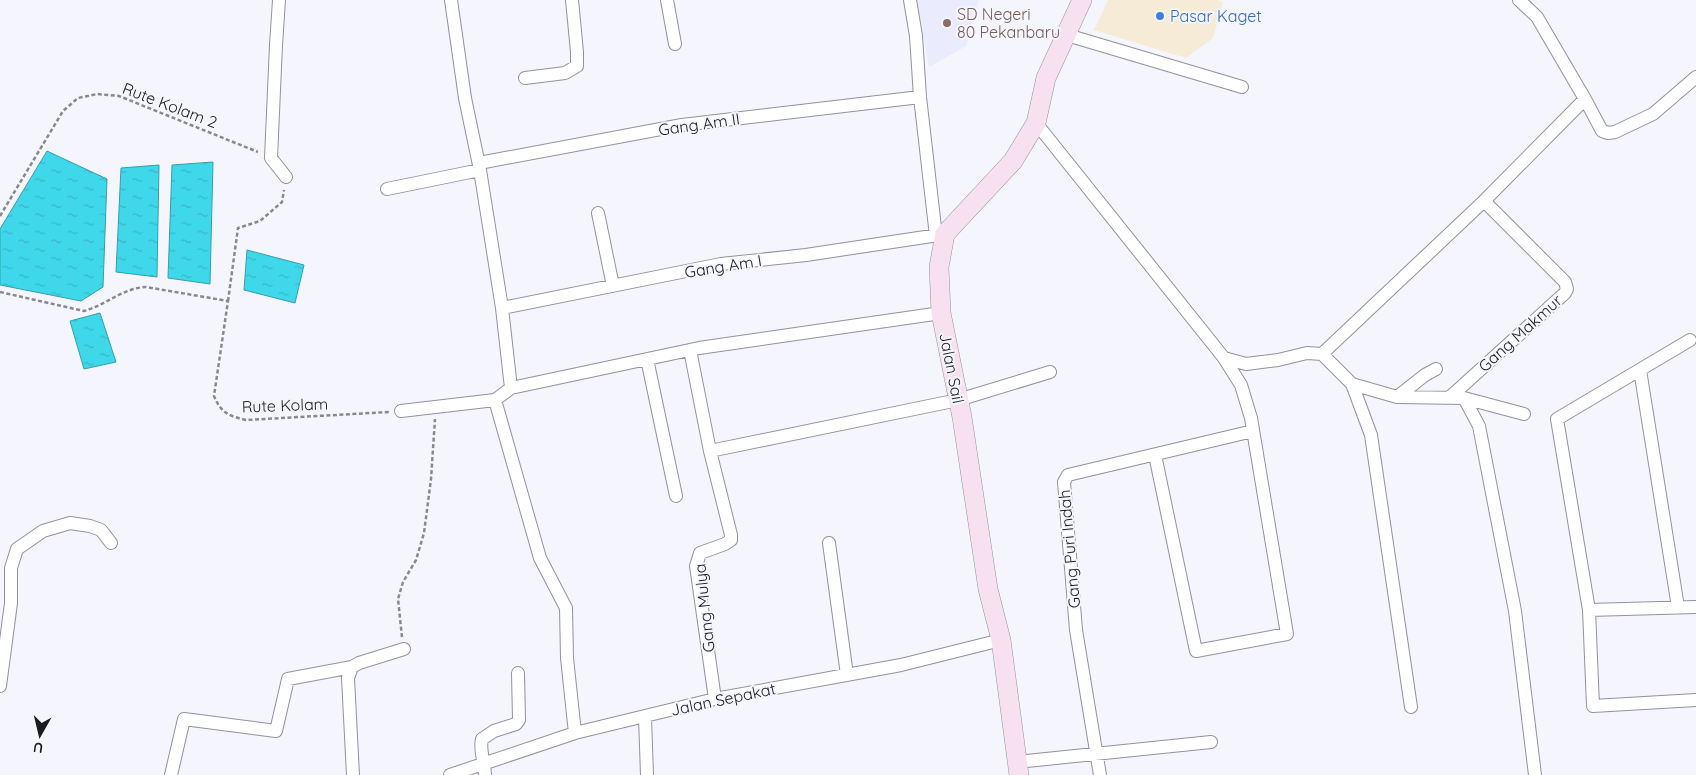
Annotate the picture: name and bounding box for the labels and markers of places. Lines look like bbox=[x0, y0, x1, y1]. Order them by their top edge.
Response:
place label: SD Negeri 80 Pekanbaru bbox=[957, 4, 1060, 42]
place label: Pasar Kaget bbox=[1170, 6, 1262, 26]
marker: Pasar Kaget bbox=[1154, 10, 1166, 22]
marker: SD Negeri 80 Pekanbaru bbox=[941, 17, 953, 29]

